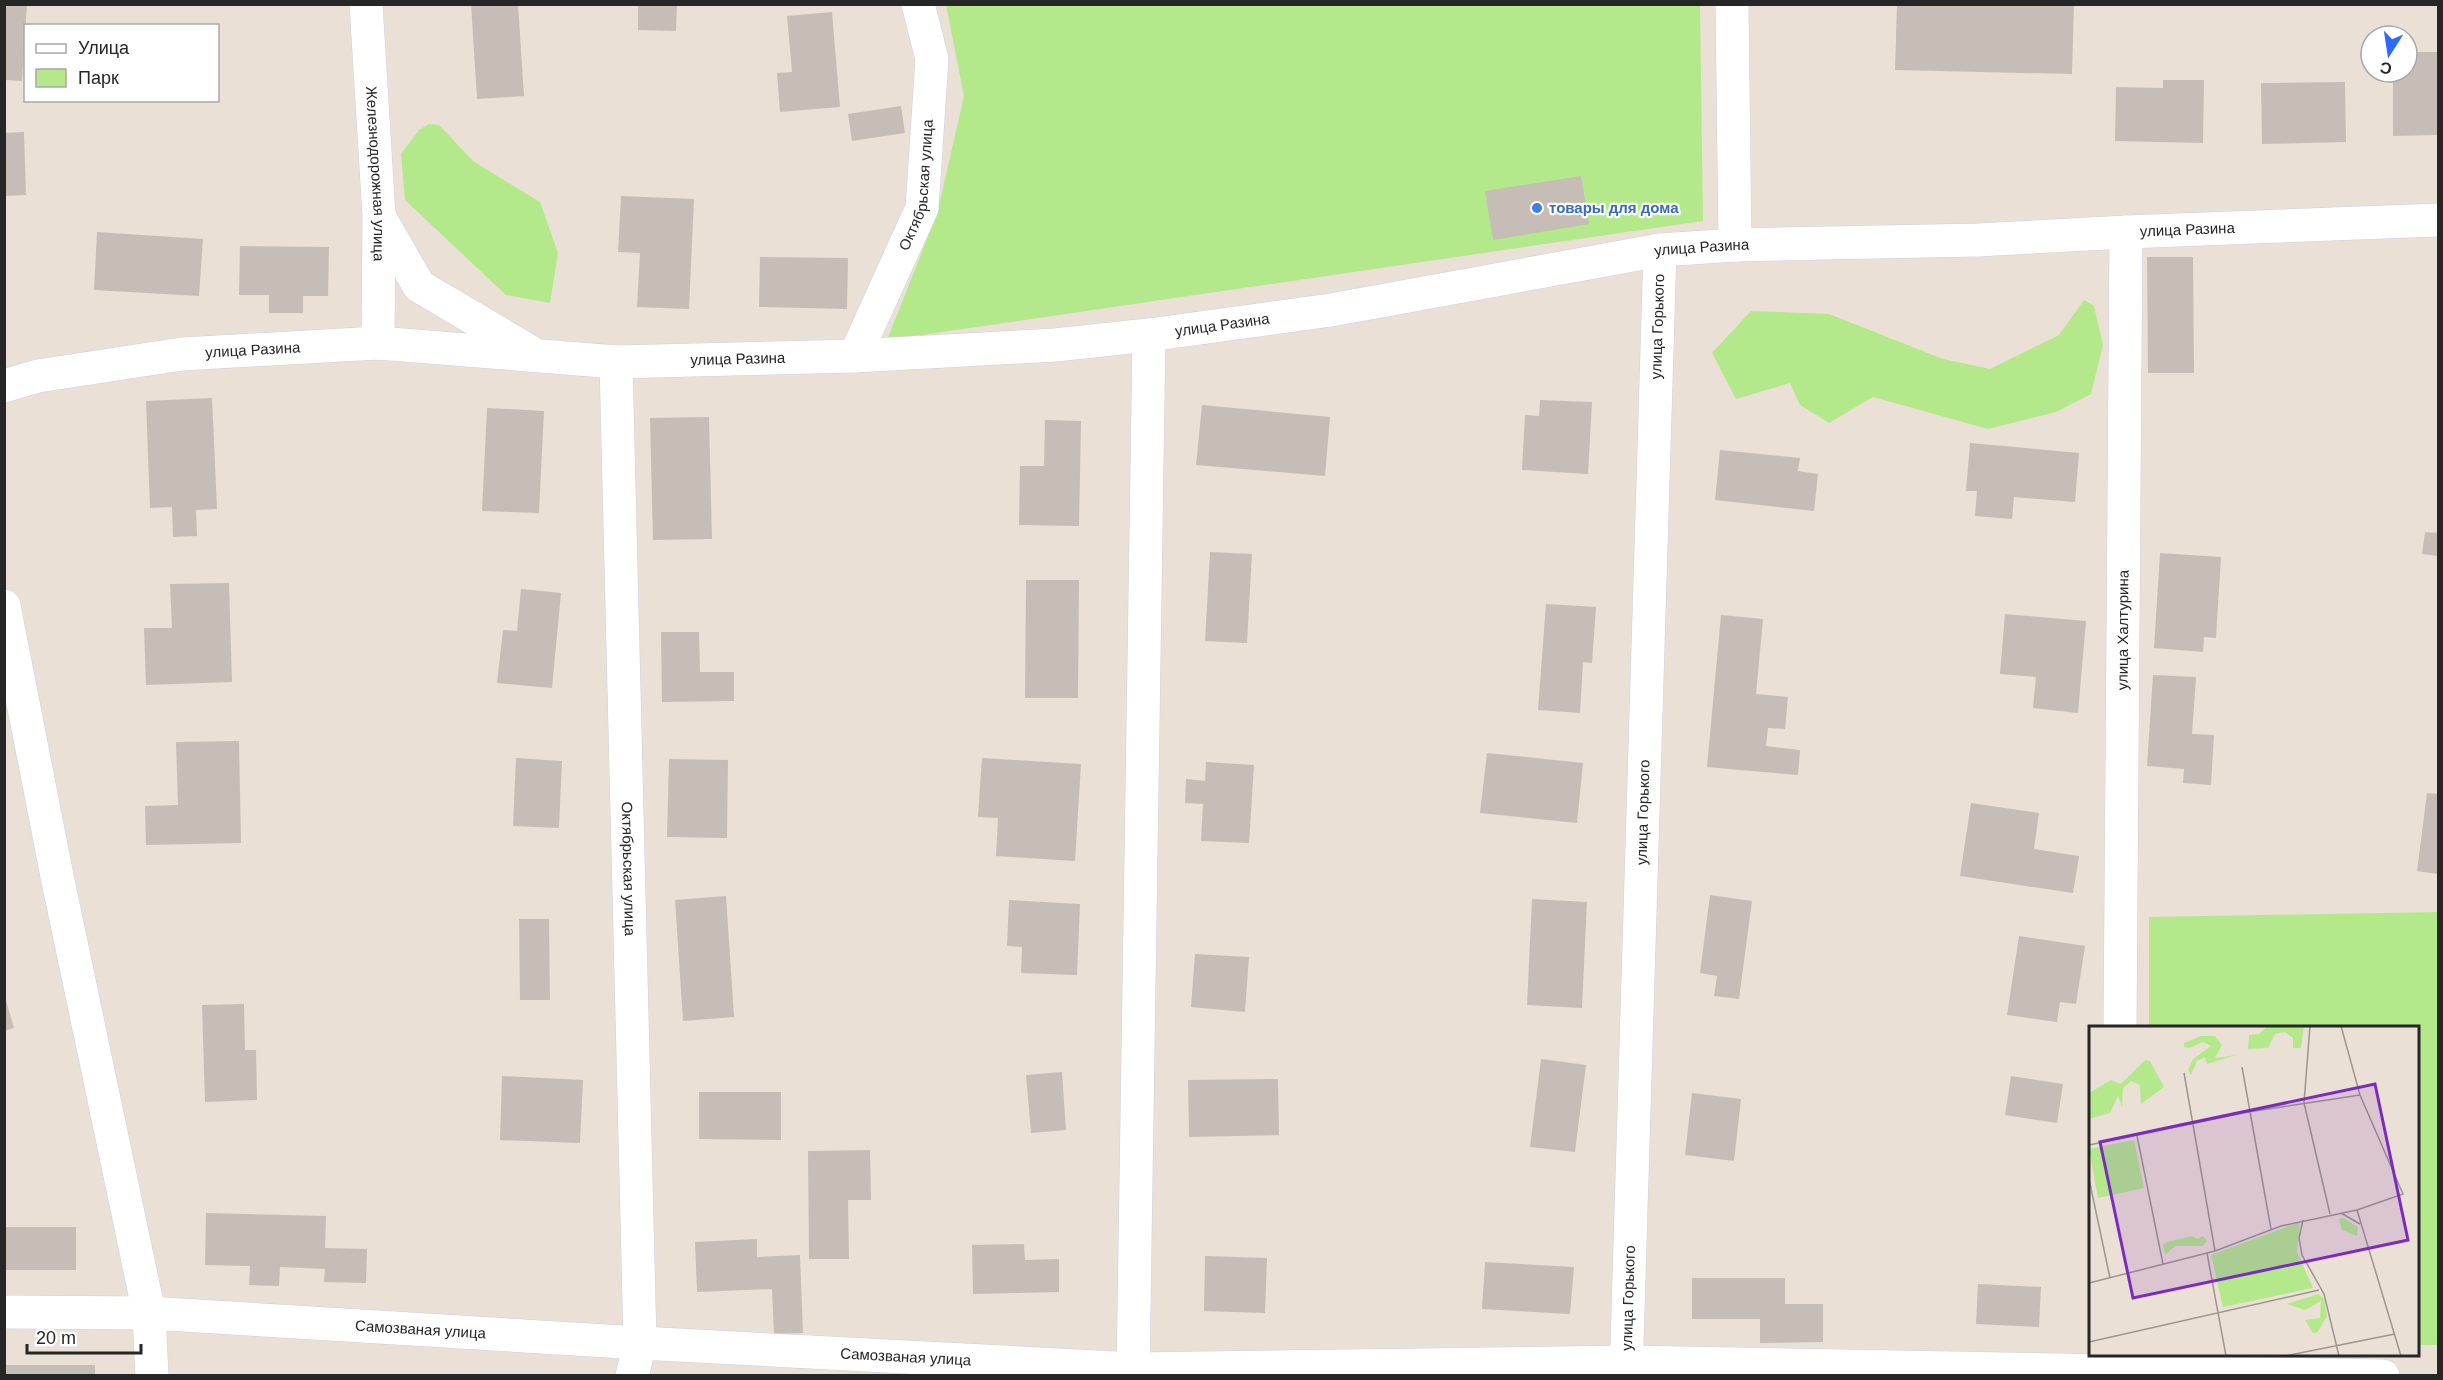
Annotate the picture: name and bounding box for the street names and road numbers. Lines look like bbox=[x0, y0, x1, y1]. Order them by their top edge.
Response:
street label: Железнодорожная улица bbox=[363, 86, 388, 262]
street label: Октябрьская улица bbox=[895, 118, 936, 253]
street label: улица Разина bbox=[2139, 219, 2236, 239]
street label: улица Разина bbox=[1653, 236, 1750, 259]
street label: улица Горького bbox=[1647, 273, 1667, 380]
street label: улица Разина bbox=[1174, 309, 1271, 339]
street label: улица Разина bbox=[205, 338, 301, 361]
street label: улица Разина bbox=[690, 349, 786, 368]
street label: улица Халтурина bbox=[2114, 569, 2131, 690]
street label: улица Горького bbox=[1632, 759, 1653, 865]
street label: Октябрьская улица bbox=[619, 801, 639, 937]
street label: улица Горького bbox=[1618, 1245, 1638, 1351]
street label: Самозваная улица bbox=[355, 1317, 487, 1342]
street label: Самозваная улица bbox=[840, 1345, 972, 1368]

